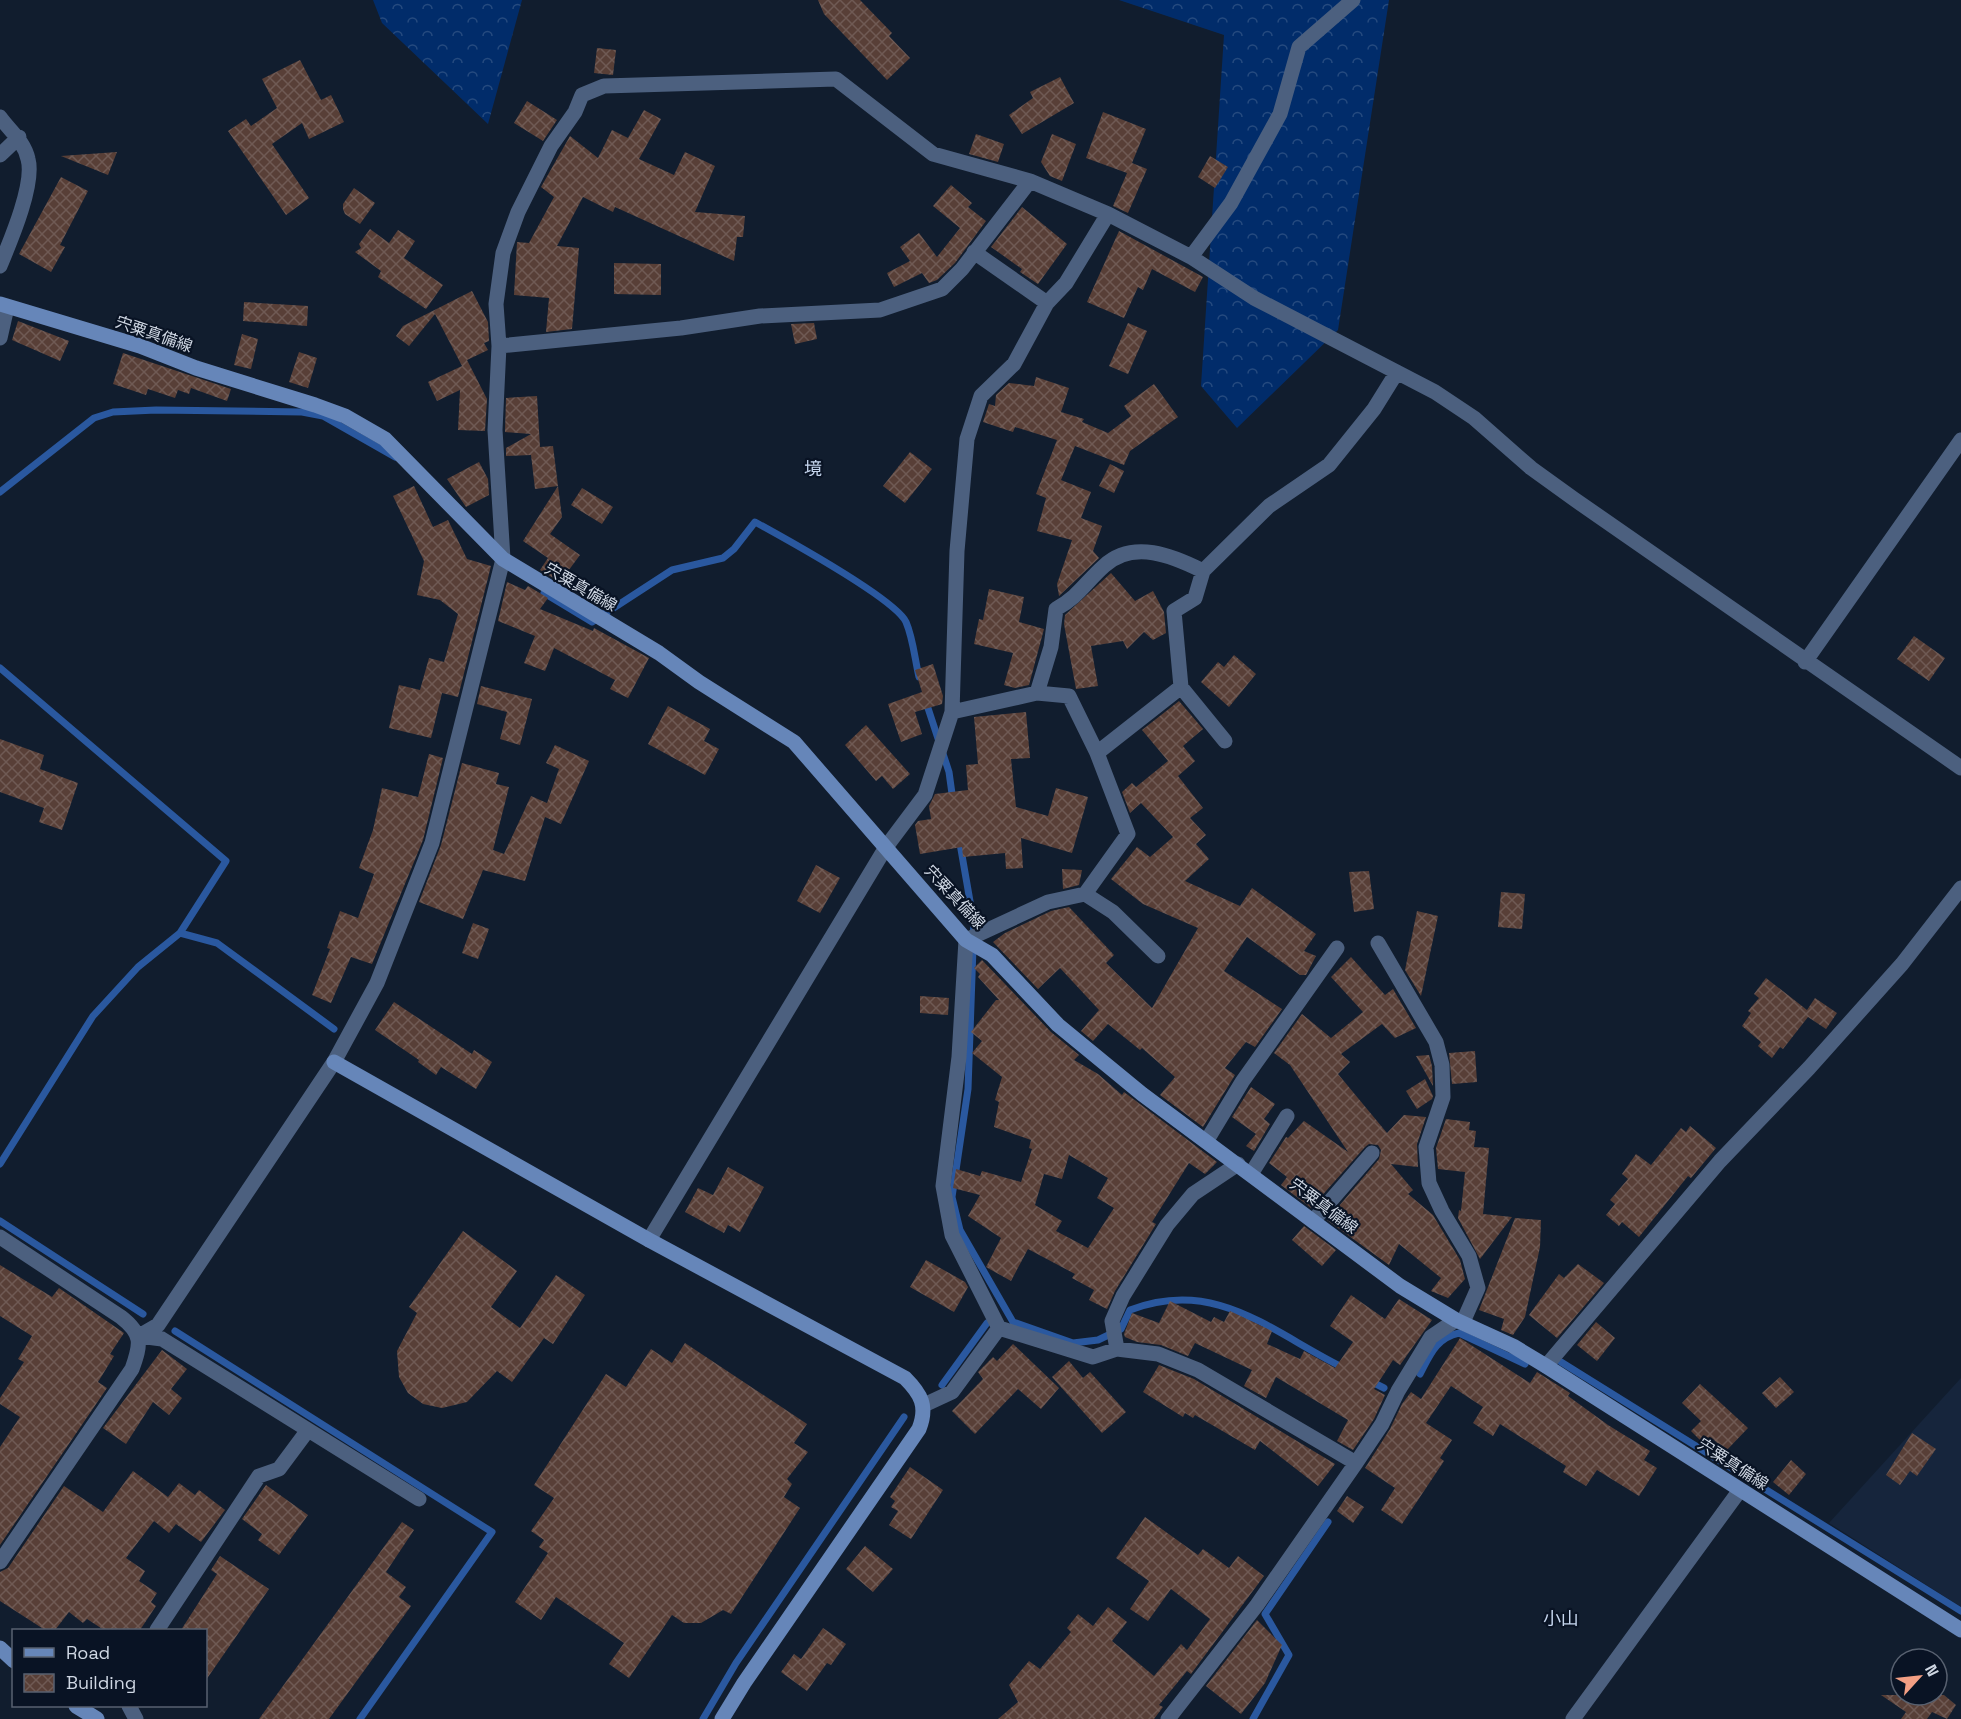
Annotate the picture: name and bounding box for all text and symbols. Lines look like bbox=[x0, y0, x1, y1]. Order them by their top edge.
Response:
street label: 宍粟真備線 bbox=[113, 311, 195, 357]
district label: 境 bbox=[804, 457, 822, 480]
street label: 宍粟真備線 bbox=[541, 558, 621, 616]
street label: 宍粟真備線 bbox=[920, 861, 990, 933]
street label: 宍粟真備線 bbox=[1286, 1174, 1362, 1238]
street label: 宍粟真備線 bbox=[1694, 1433, 1772, 1495]
district label: 小山 bbox=[1543, 1607, 1579, 1630]
legend bbox=[12, 1629, 207, 1707]
text: Road bbox=[66, 1641, 110, 1664]
north arrow bbox=[1889, 1647, 1949, 1707]
text: N bbox=[1920, 1661, 1944, 1680]
text: Building bbox=[66, 1671, 136, 1694]

